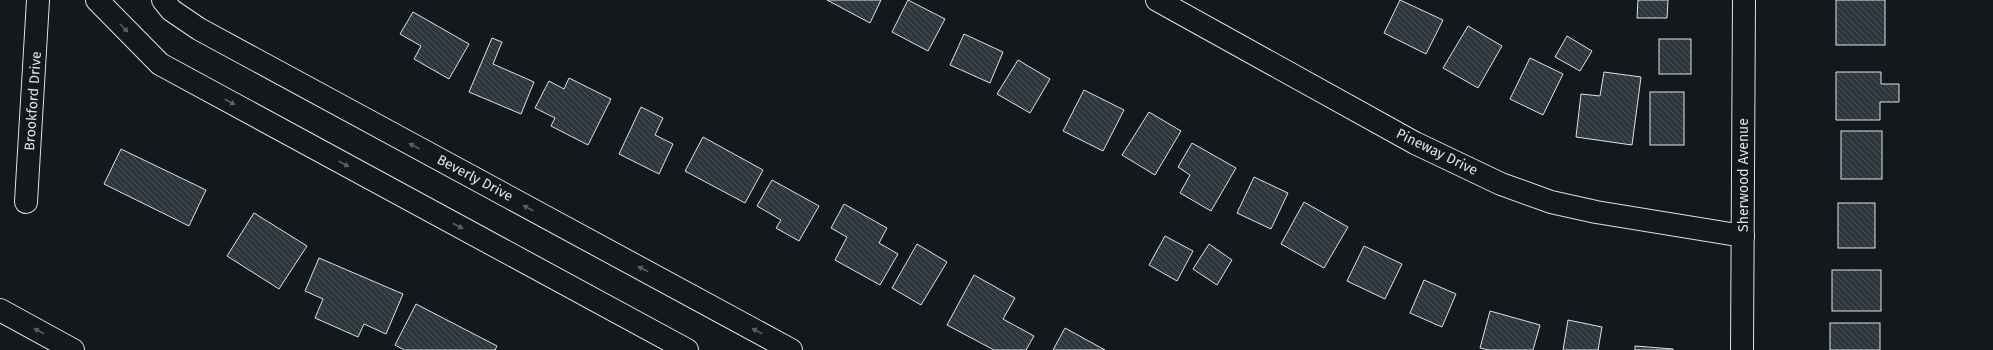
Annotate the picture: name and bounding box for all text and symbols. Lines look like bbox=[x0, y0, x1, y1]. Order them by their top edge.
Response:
one-way arrow bbox=[119, 23, 129, 33]
street label: Brookford Drive bbox=[21, 51, 45, 151]
one-way arrow bbox=[224, 98, 235, 105]
street label: Sherwood Avenue bbox=[1735, 118, 1752, 232]
street label: Pineway Drive bbox=[1393, 125, 1481, 179]
one-way arrow bbox=[408, 142, 420, 149]
street label: Beverly Drive bbox=[434, 151, 516, 205]
one-way arrow bbox=[338, 160, 350, 167]
one-way arrow bbox=[523, 204, 534, 211]
one-way arrow bbox=[452, 222, 464, 229]
one-way arrow bbox=[637, 266, 649, 273]
one-way arrow bbox=[33, 328, 45, 335]
one-way arrow bbox=[751, 328, 763, 335]

